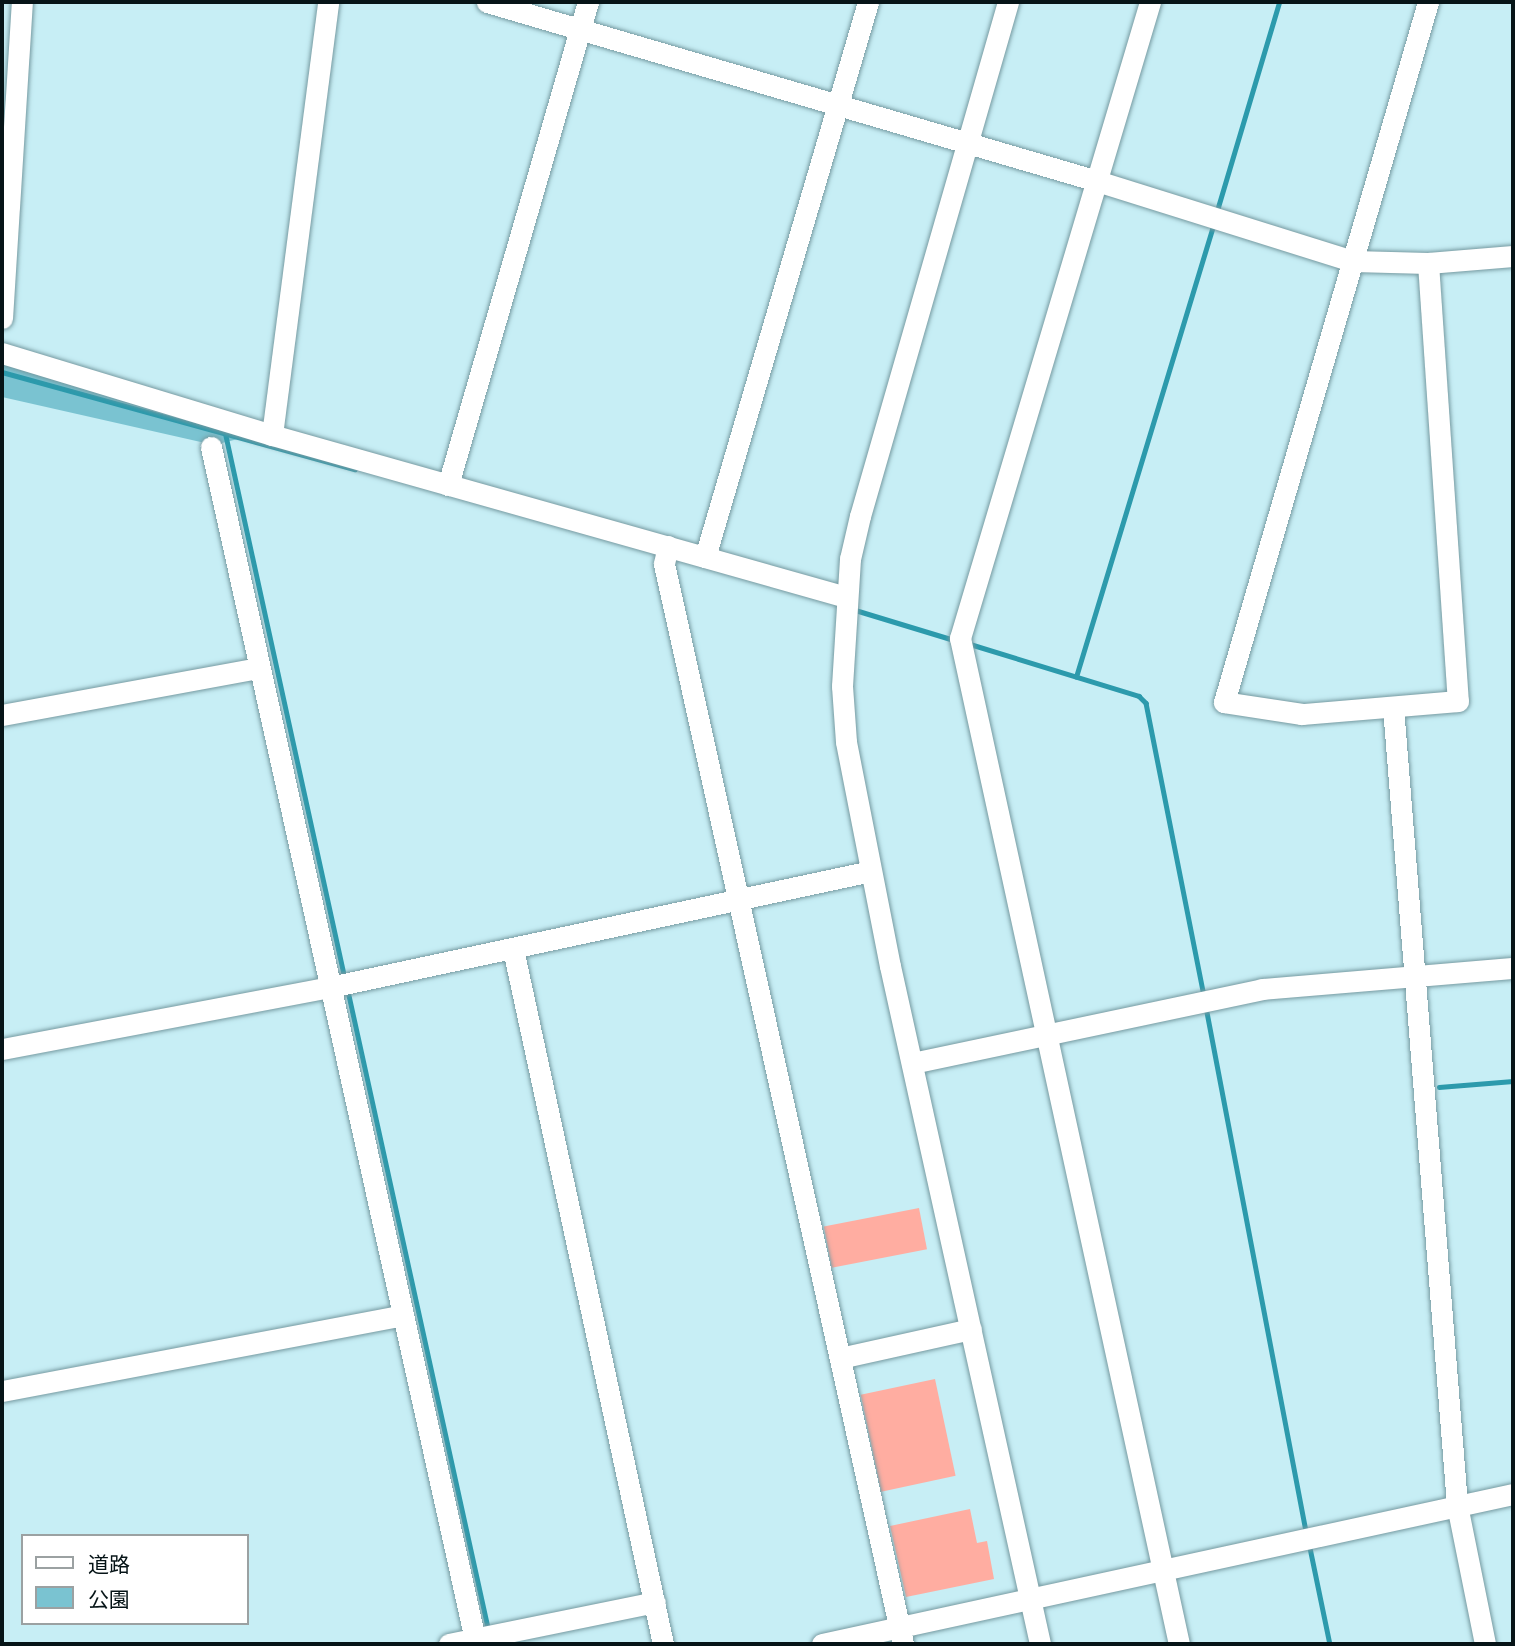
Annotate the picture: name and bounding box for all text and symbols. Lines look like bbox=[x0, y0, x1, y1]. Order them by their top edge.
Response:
legend bbox=[21, 1534, 248, 1625]
text: 道路 bbox=[88, 1552, 130, 1578]
text: 公園 bbox=[88, 1587, 130, 1613]

